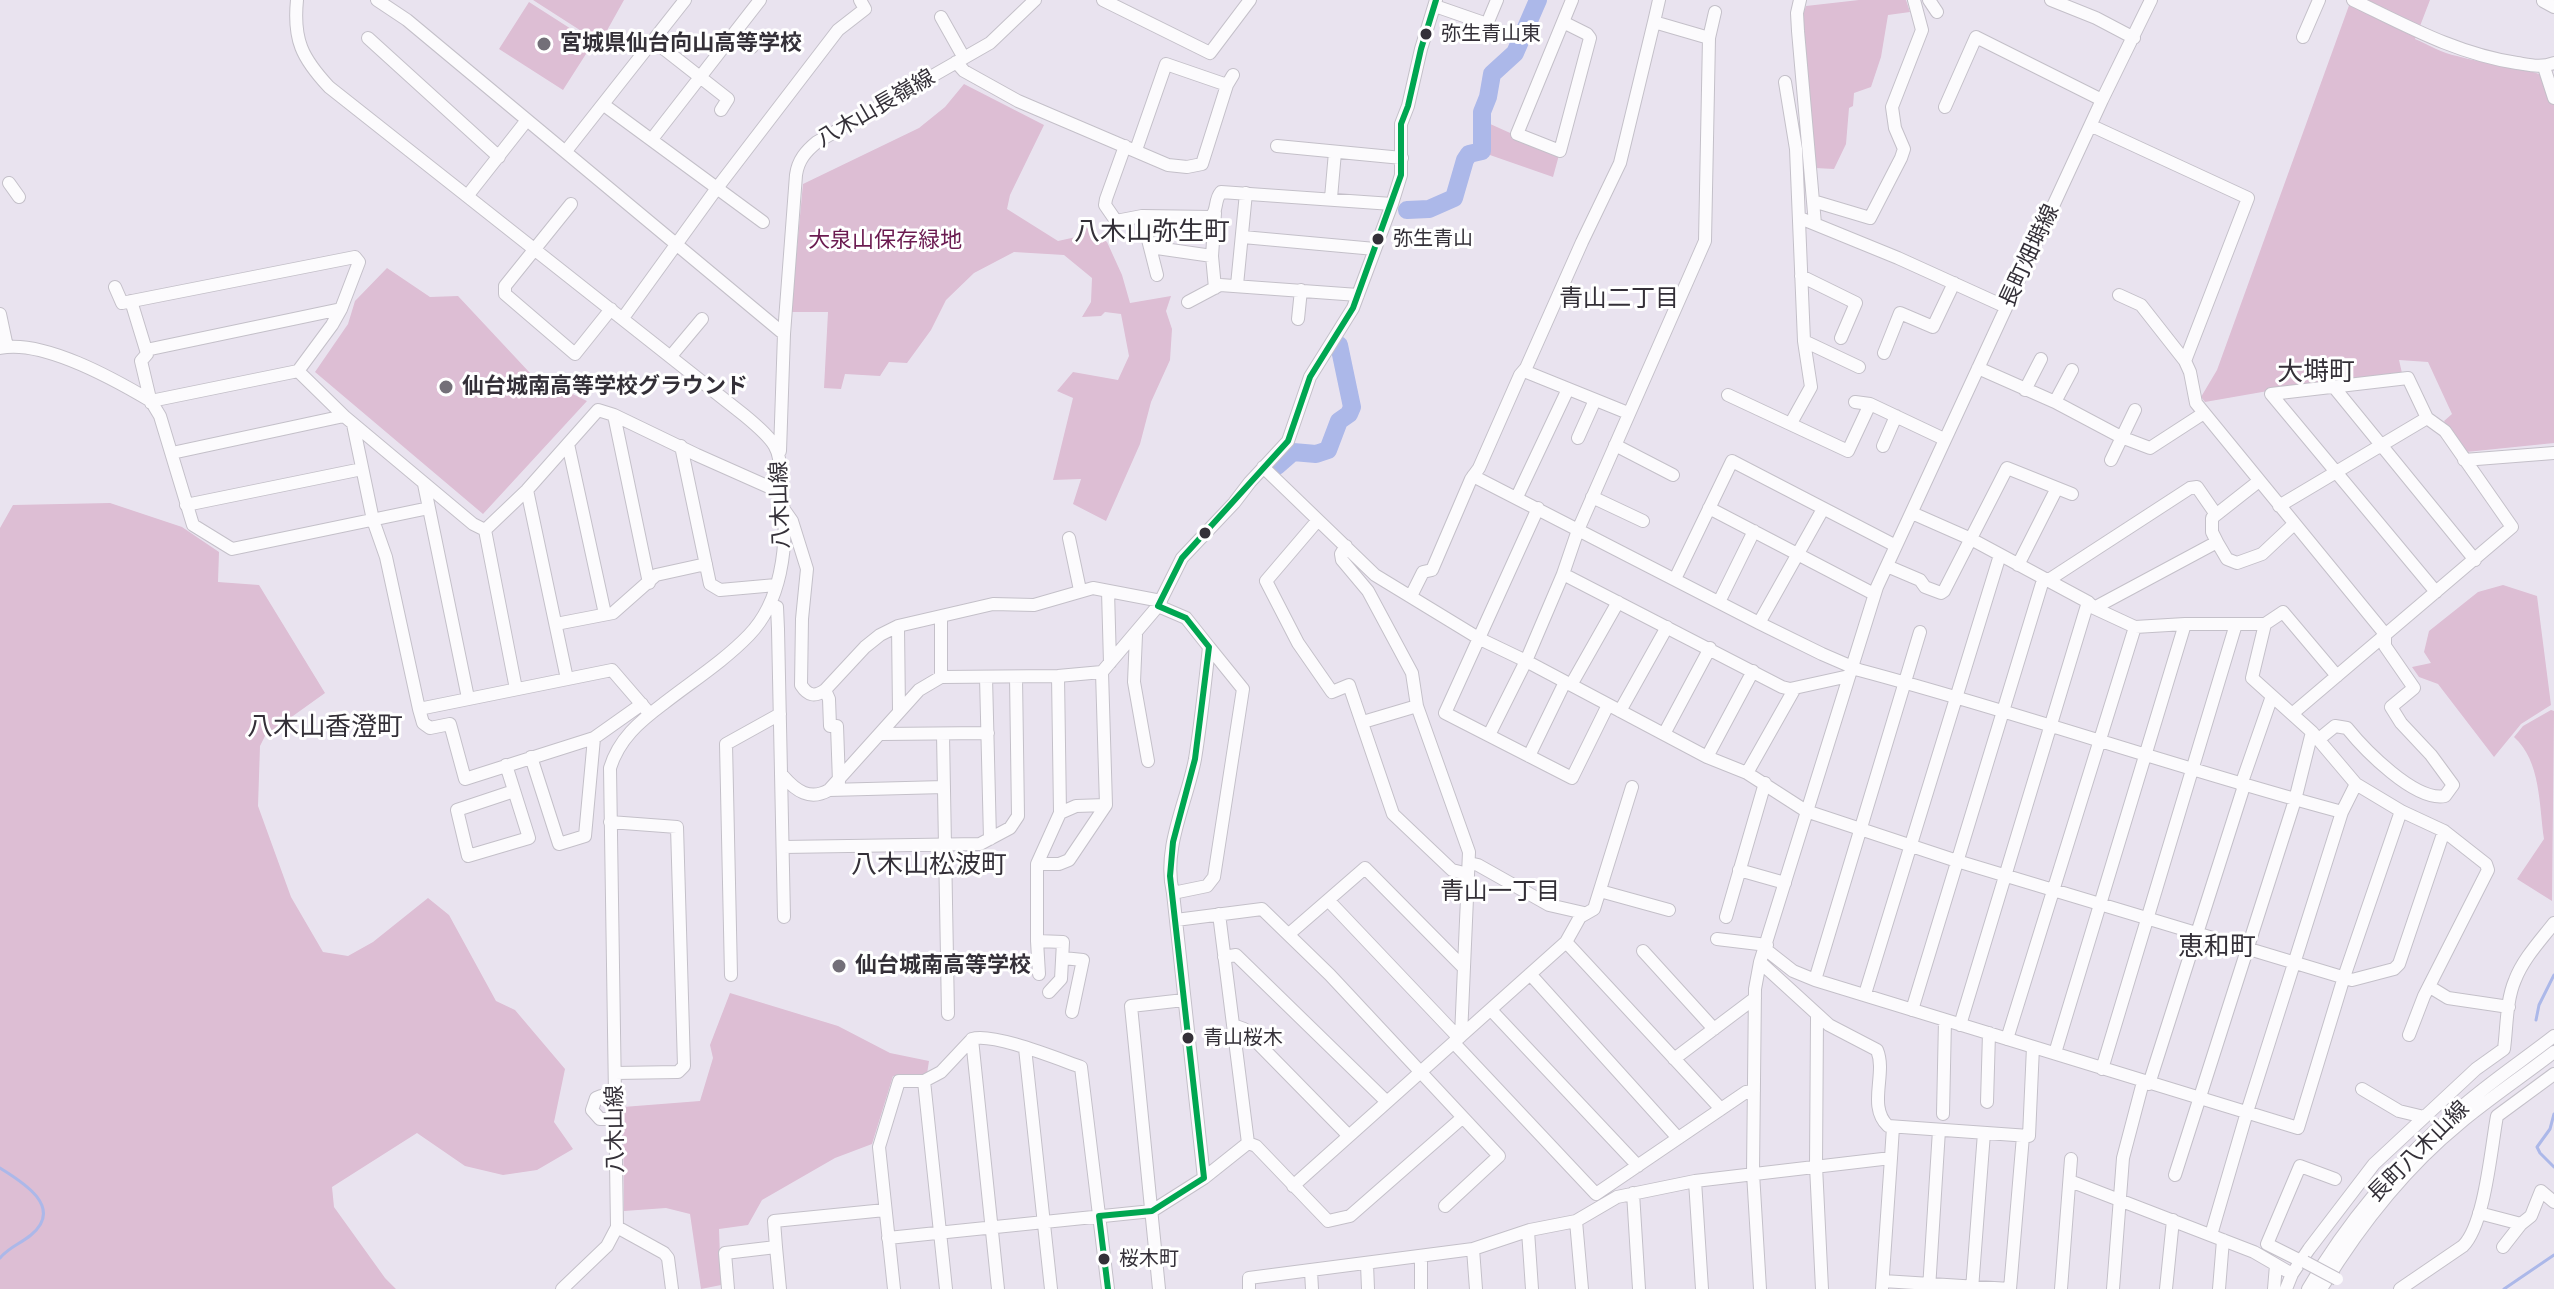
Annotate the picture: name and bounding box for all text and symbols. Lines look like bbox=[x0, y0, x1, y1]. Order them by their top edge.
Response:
place label: 弥生青山東 bbox=[1441, 22, 1541, 46]
marker: 弥生青山東 bbox=[1418, 26, 1434, 42]
place label: 宮城県仙台向山高等学校 bbox=[560, 31, 802, 57]
marker: 宮城県仙台向山高等学校 bbox=[535, 35, 553, 53]
street label: 八木山長嶺線 bbox=[812, 65, 940, 153]
street label: 長町畑塒線 bbox=[1995, 201, 2065, 311]
district label: 八木山弥生町 bbox=[1074, 217, 1230, 249]
place label: 弥生青山 bbox=[1393, 227, 1473, 251]
park label: 大泉山保存緑地 bbox=[808, 228, 962, 254]
marker: 弥生青山 bbox=[1370, 231, 1386, 247]
district label: 青山二丁目 bbox=[1559, 285, 1679, 313]
district label: 大塒町 bbox=[2277, 357, 2355, 389]
place label: 仙台城南高等学校グラウンド bbox=[462, 374, 748, 400]
marker: 仙台城南高等学校グラウンド bbox=[437, 378, 455, 396]
street label: 八木山線 bbox=[766, 461, 796, 549]
unlabelled marker bbox=[1197, 525, 1213, 541]
district label: 八木山香澄町 bbox=[247, 712, 403, 744]
district label: 八木山松波町 bbox=[851, 850, 1007, 882]
district label: 青山一丁目 bbox=[1440, 878, 1560, 906]
district label: 恵和町 bbox=[2178, 932, 2256, 964]
place label: 仙台城南高等学校 bbox=[855, 953, 1031, 979]
marker: 仙台城南高等学校 bbox=[830, 957, 848, 975]
place label: 青山桜木 bbox=[1203, 1026, 1283, 1050]
marker: 青山桜木 bbox=[1180, 1030, 1196, 1046]
street label: 八木山線 bbox=[602, 1085, 630, 1173]
street label: 長町八木山線 bbox=[2363, 1096, 2475, 1208]
place label: 桜木町 bbox=[1119, 1247, 1179, 1271]
marker: 桜木町 bbox=[1096, 1251, 1112, 1267]

